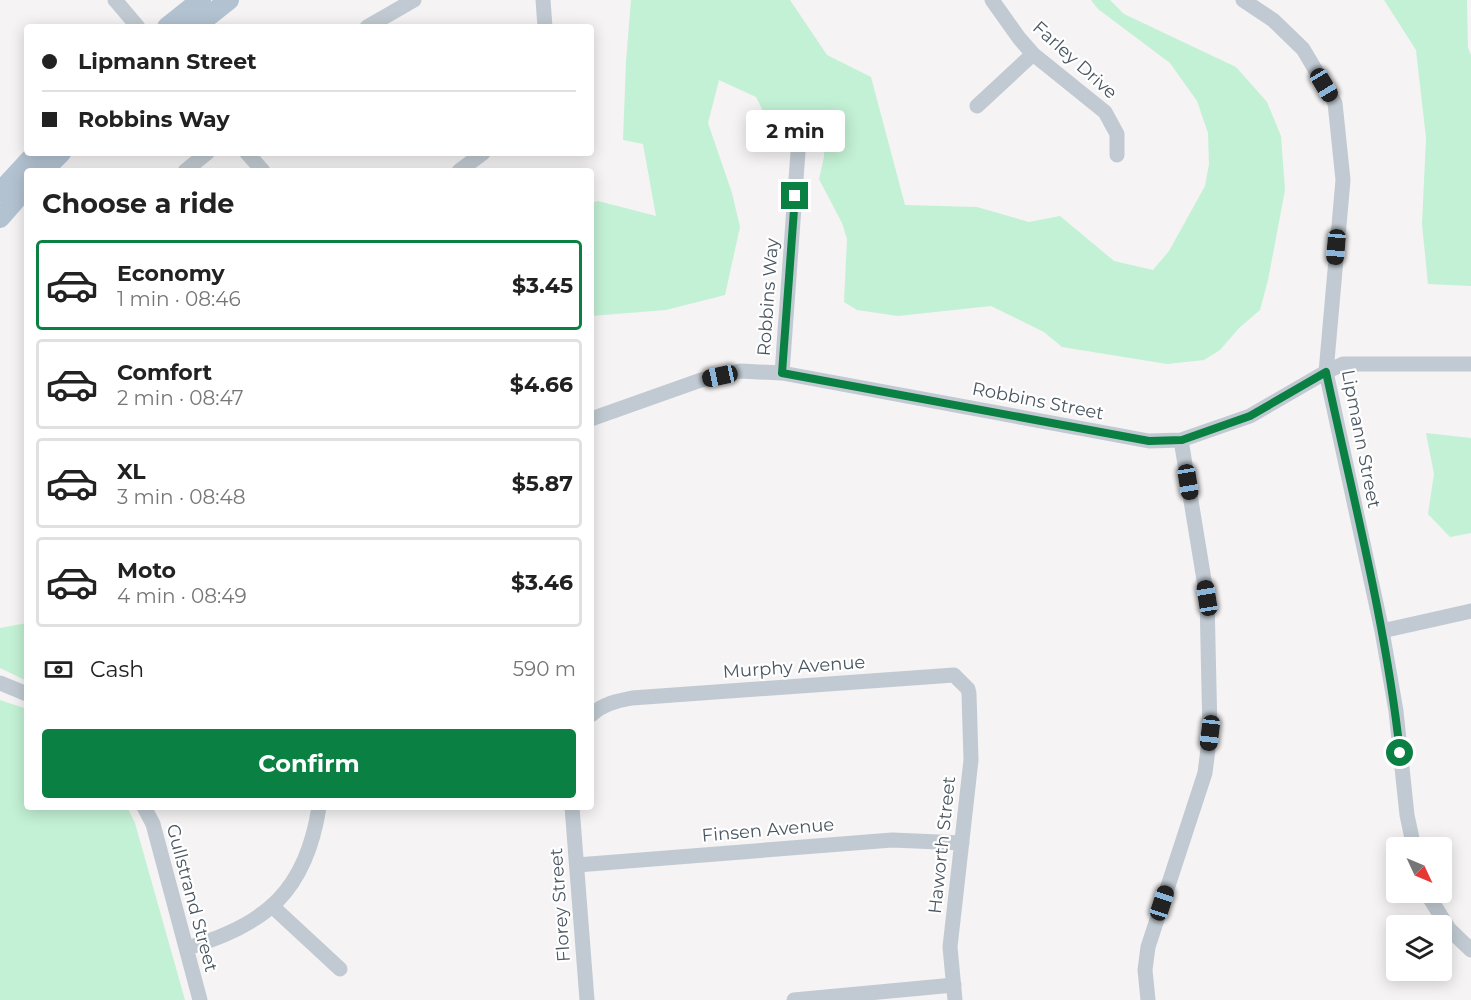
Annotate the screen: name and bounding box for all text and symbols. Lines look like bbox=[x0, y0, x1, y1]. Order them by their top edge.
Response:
street label: Farley Drive bbox=[1028, 16, 1122, 104]
text: Lipmann Street bbox=[78, 48, 257, 75]
car bbox=[1307, 65, 1341, 105]
text: Robbins Way bbox=[78, 106, 230, 133]
callout: 2 min bbox=[746, 109, 844, 151]
text: 2 min bbox=[766, 119, 825, 143]
route end bbox=[781, 182, 808, 209]
text: Choose a ride bbox=[42, 187, 234, 220]
car bbox=[1325, 228, 1347, 266]
street label: Robbins Way bbox=[753, 237, 783, 357]
icon: car bbox=[45, 258, 99, 312]
text: Economy bbox=[117, 260, 225, 287]
text: $3.45 bbox=[512, 272, 573, 299]
text: 1 min · 08:46 bbox=[117, 287, 241, 311]
icon: car bbox=[45, 357, 99, 411]
text: Comfort bbox=[117, 359, 212, 386]
car bbox=[701, 363, 739, 389]
street label: Lipmann Street bbox=[1337, 368, 1385, 510]
text: $4.66 bbox=[510, 371, 573, 398]
street label: Robbins Street bbox=[970, 377, 1106, 425]
text: 2 min · 08:47 bbox=[117, 386, 243, 410]
icon: car bbox=[45, 456, 99, 510]
text: XL bbox=[117, 458, 146, 485]
car bbox=[1176, 463, 1200, 501]
text: $5.87 bbox=[512, 470, 573, 497]
text: 3 min · 08:48 bbox=[117, 485, 246, 509]
icon: car bbox=[45, 555, 99, 609]
text: Moto bbox=[117, 557, 176, 584]
text: $3.46 bbox=[511, 569, 573, 596]
car bbox=[1195, 579, 1219, 617]
text: 4 min · 08:49 bbox=[117, 584, 247, 608]
street label: Murphy Avenue bbox=[722, 651, 866, 683]
icon: cash bbox=[42, 653, 75, 686]
text: Cash bbox=[90, 656, 144, 683]
text: 590 m bbox=[513, 657, 576, 681]
car bbox=[1199, 714, 1221, 752]
button: Confirm bbox=[42, 729, 576, 798]
route start bbox=[1386, 739, 1413, 766]
street label: Haworth Street bbox=[924, 775, 960, 915]
street label: Finsen Avenue bbox=[701, 813, 835, 847]
street label: Gullstrand Street bbox=[162, 822, 222, 974]
north arrow bbox=[1386, 837, 1452, 903]
map controls bbox=[1386, 837, 1452, 981]
street label: Florey Street bbox=[545, 847, 575, 963]
car bbox=[1148, 883, 1176, 923]
button: layers bbox=[1386, 915, 1452, 981]

